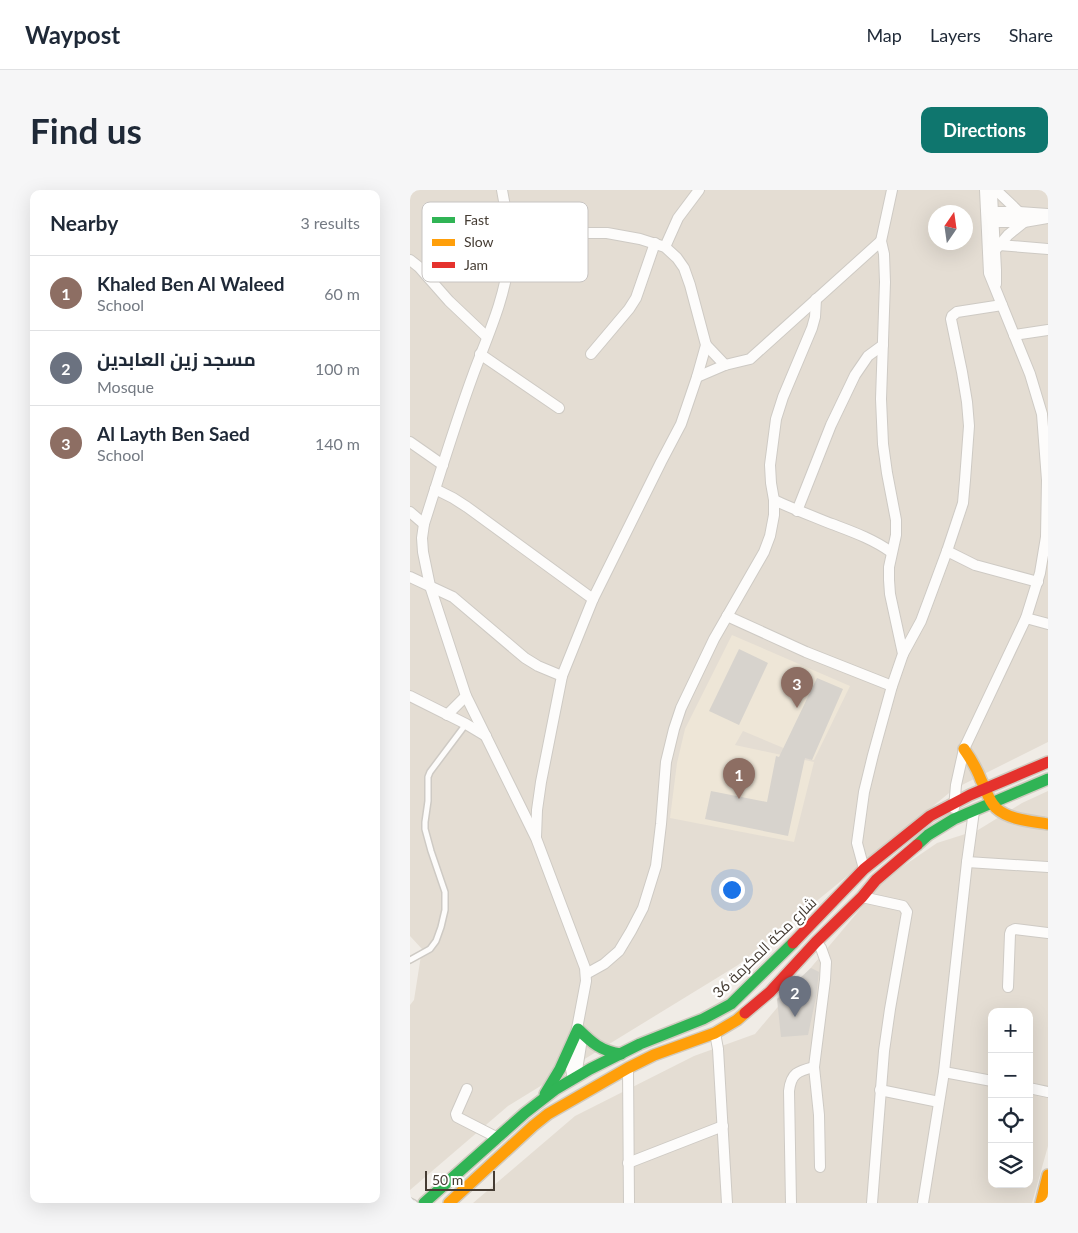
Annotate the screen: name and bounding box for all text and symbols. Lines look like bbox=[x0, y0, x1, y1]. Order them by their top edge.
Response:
text: Waypost bbox=[25, 20, 120, 49]
text: Map bbox=[866, 24, 902, 46]
text: Layers bbox=[930, 24, 981, 46]
text: Share bbox=[1009, 24, 1053, 46]
button: Directions bbox=[921, 107, 1048, 153]
text: Find us bbox=[30, 109, 142, 151]
legend bbox=[422, 202, 588, 282]
north arrow bbox=[928, 205, 973, 250]
text: Nearby bbox=[50, 210, 118, 235]
text: Fast bbox=[464, 211, 489, 228]
text: 3 results bbox=[300, 213, 360, 232]
text: Slow bbox=[464, 233, 494, 250]
text: Jam bbox=[464, 256, 488, 273]
text: Khaled Ben Al Waleed bbox=[97, 272, 285, 295]
text: 1 bbox=[61, 284, 71, 303]
text: 60 m bbox=[324, 284, 360, 303]
text: School bbox=[97, 295, 144, 314]
text: مسجد زين العابدين bbox=[97, 347, 256, 370]
text: 2 bbox=[61, 359, 71, 378]
text: 100 m bbox=[315, 359, 360, 378]
text: Mosque bbox=[97, 377, 154, 396]
text: Al Layth Ben Saed bbox=[97, 422, 250, 445]
text: 3 bbox=[61, 434, 71, 453]
text: 140 m bbox=[315, 434, 360, 453]
text: School bbox=[97, 445, 144, 464]
pin: 3 bbox=[781, 667, 813, 708]
pin: 1 bbox=[723, 758, 755, 799]
your location bbox=[719, 877, 745, 903]
street label: شارع مكة المكرمة 36 bbox=[708, 893, 822, 1003]
pin: 2 bbox=[779, 976, 811, 1017]
map controls bbox=[988, 1008, 1033, 1188]
button: + bbox=[988, 1008, 1033, 1053]
button: − bbox=[988, 1053, 1033, 1098]
button: locate bbox=[988, 1098, 1033, 1143]
button: layers bbox=[988, 1143, 1033, 1188]
scale bar bbox=[425, 1168, 495, 1191]
text: 50 m bbox=[432, 1171, 463, 1188]

